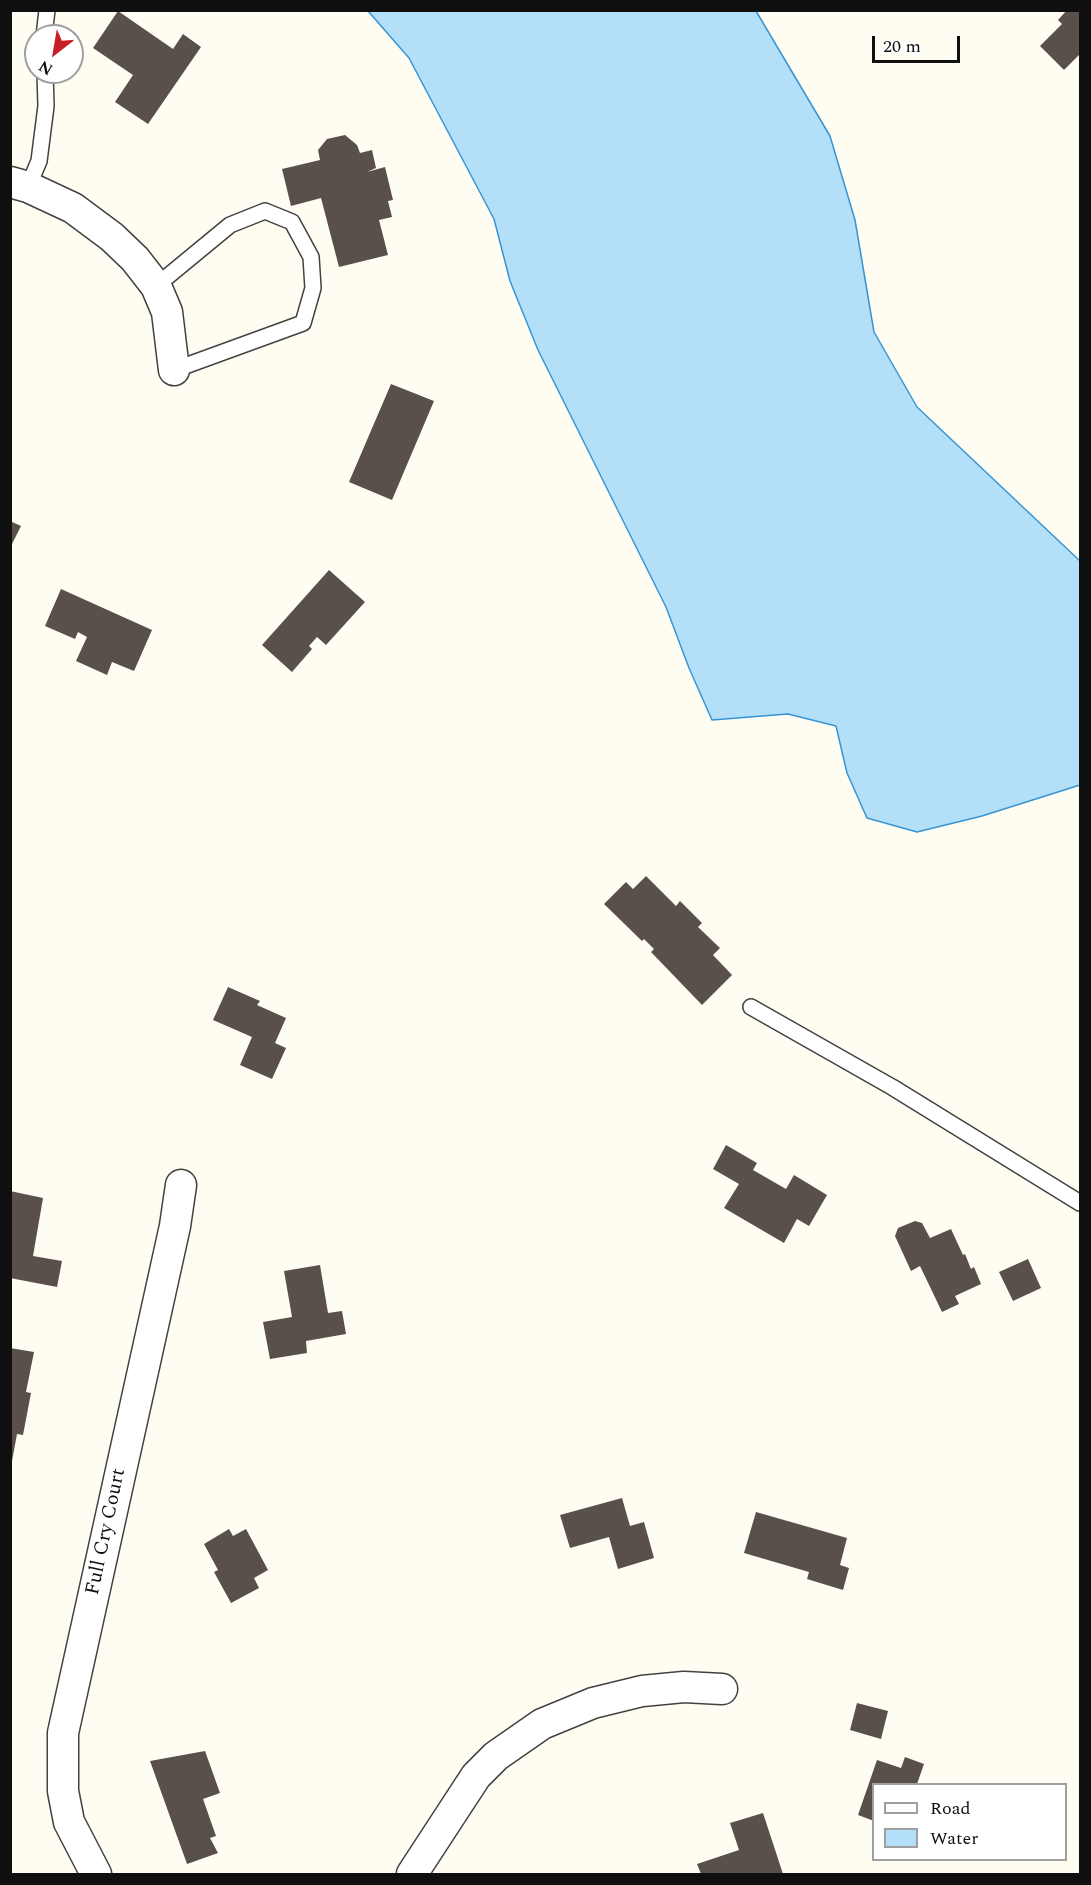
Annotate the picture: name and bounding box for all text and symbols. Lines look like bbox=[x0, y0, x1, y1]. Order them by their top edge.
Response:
north arrow bbox=[24, 24, 84, 84]
scale bar bbox=[875, 24, 964, 62]
text: 20 m bbox=[883, 33, 921, 60]
text: N bbox=[34, 54, 58, 81]
street label: Full Cry Court bbox=[82, 1467, 132, 1597]
legend bbox=[872, 1783, 1067, 1861]
text: Road bbox=[930, 1795, 971, 1822]
text: Water bbox=[930, 1825, 978, 1852]

